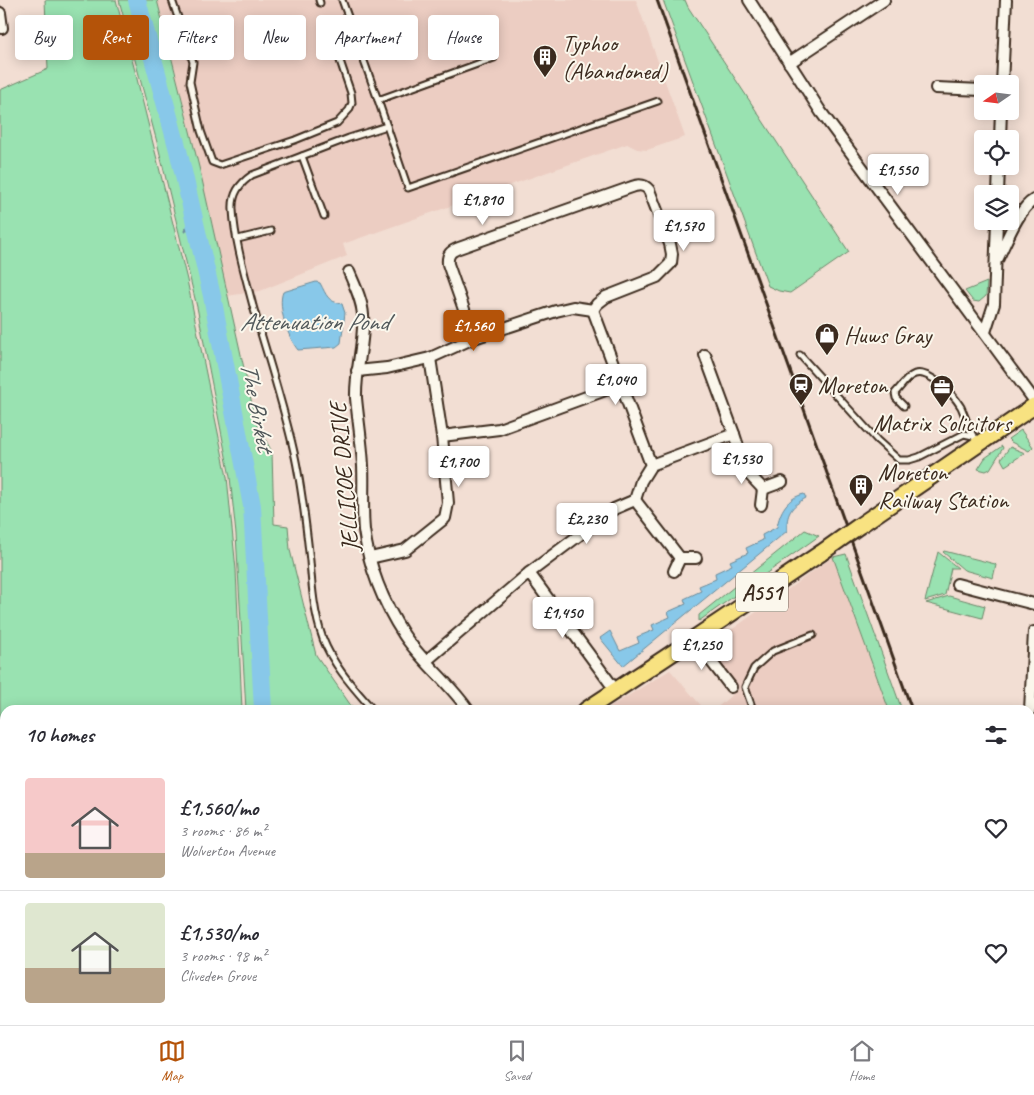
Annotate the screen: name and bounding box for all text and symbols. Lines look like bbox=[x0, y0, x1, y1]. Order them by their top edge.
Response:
chip: Buy bbox=[15, 15, 73, 60]
chip: Rent bbox=[83, 15, 149, 60]
chip: Filters bbox=[159, 15, 234, 60]
chip: New bbox=[244, 15, 306, 60]
chip: Apartment bbox=[316, 15, 418, 60]
chip: House bbox=[428, 15, 499, 60]
place label: Typhoo (Abandoned) bbox=[562, 28, 668, 86]
building icon: Typhoo (Abandoned) bbox=[532, 44, 558, 78]
north arrow bbox=[974, 75, 1019, 120]
map controls bbox=[974, 75, 1019, 230]
button: locate bbox=[974, 130, 1019, 175]
pin: £1,550 bbox=[857, 154, 939, 196]
text: £1,550 bbox=[879, 160, 917, 180]
pin: £1,810 bbox=[442, 184, 524, 226]
button: layers bbox=[974, 185, 1019, 230]
text: £1,810 bbox=[463, 190, 503, 210]
pin: £1,570 bbox=[643, 210, 725, 252]
text: £1,570 bbox=[665, 216, 703, 236]
water label: Attenuation Pond bbox=[240, 306, 395, 338]
pin: £1,560 bbox=[433, 310, 515, 352]
text: £1,560 bbox=[454, 316, 494, 336]
place label: Huws Gray bbox=[844, 320, 933, 350]
shop icon: Huws Gray bbox=[814, 322, 840, 356]
water label: The Birket bbox=[233, 359, 282, 458]
pin: £1,040 bbox=[575, 364, 657, 406]
text: £1,040 bbox=[596, 370, 636, 390]
place label: Moreton bbox=[818, 370, 889, 400]
station icon: Moreton bbox=[788, 372, 814, 406]
office icon: Matrix Solicitors bbox=[929, 374, 955, 408]
street label: JELLICOE DRIVE bbox=[322, 398, 366, 554]
place label: Matrix Solicitors bbox=[873, 408, 1013, 438]
pin: £1,530 bbox=[701, 442, 783, 485]
pin: £1,700 bbox=[418, 446, 500, 488]
text: £1,530 bbox=[723, 449, 761, 469]
text: £1,700 bbox=[439, 452, 479, 472]
place label: Moreton Railway Station bbox=[878, 457, 1009, 515]
building icon: Moreton Railway Station bbox=[848, 473, 874, 507]
pin: £2,230 bbox=[546, 502, 628, 545]
text: £2,230 bbox=[567, 509, 607, 529]
road number: A551 bbox=[736, 572, 788, 612]
pin: £1,450 bbox=[522, 596, 604, 639]
text: £1,450 bbox=[544, 603, 582, 623]
pin: £1,250 bbox=[661, 628, 743, 671]
text: £1,250 bbox=[683, 635, 721, 655]
icon: filters bbox=[982, 721, 1010, 749]
text: 10 homes bbox=[25, 722, 94, 748]
text: £1,560/mo bbox=[180, 795, 258, 821]
icon: home bbox=[65, 798, 125, 858]
icon: heart bbox=[982, 814, 1010, 842]
text: 3 rooms · 86 m² bbox=[180, 821, 266, 841]
text: Wolverton Avenue bbox=[180, 841, 275, 861]
text: £1,530/mo bbox=[180, 920, 258, 946]
icon: home bbox=[65, 923, 125, 983]
icon: heart bbox=[982, 939, 1010, 967]
text: 3 rooms · 98 m² bbox=[180, 946, 266, 966]
text: Cliveden Grove bbox=[180, 966, 256, 986]
tab: Map bbox=[158, 1037, 186, 1084]
tab: Saved bbox=[503, 1037, 531, 1084]
tab: Home bbox=[848, 1037, 876, 1084]

